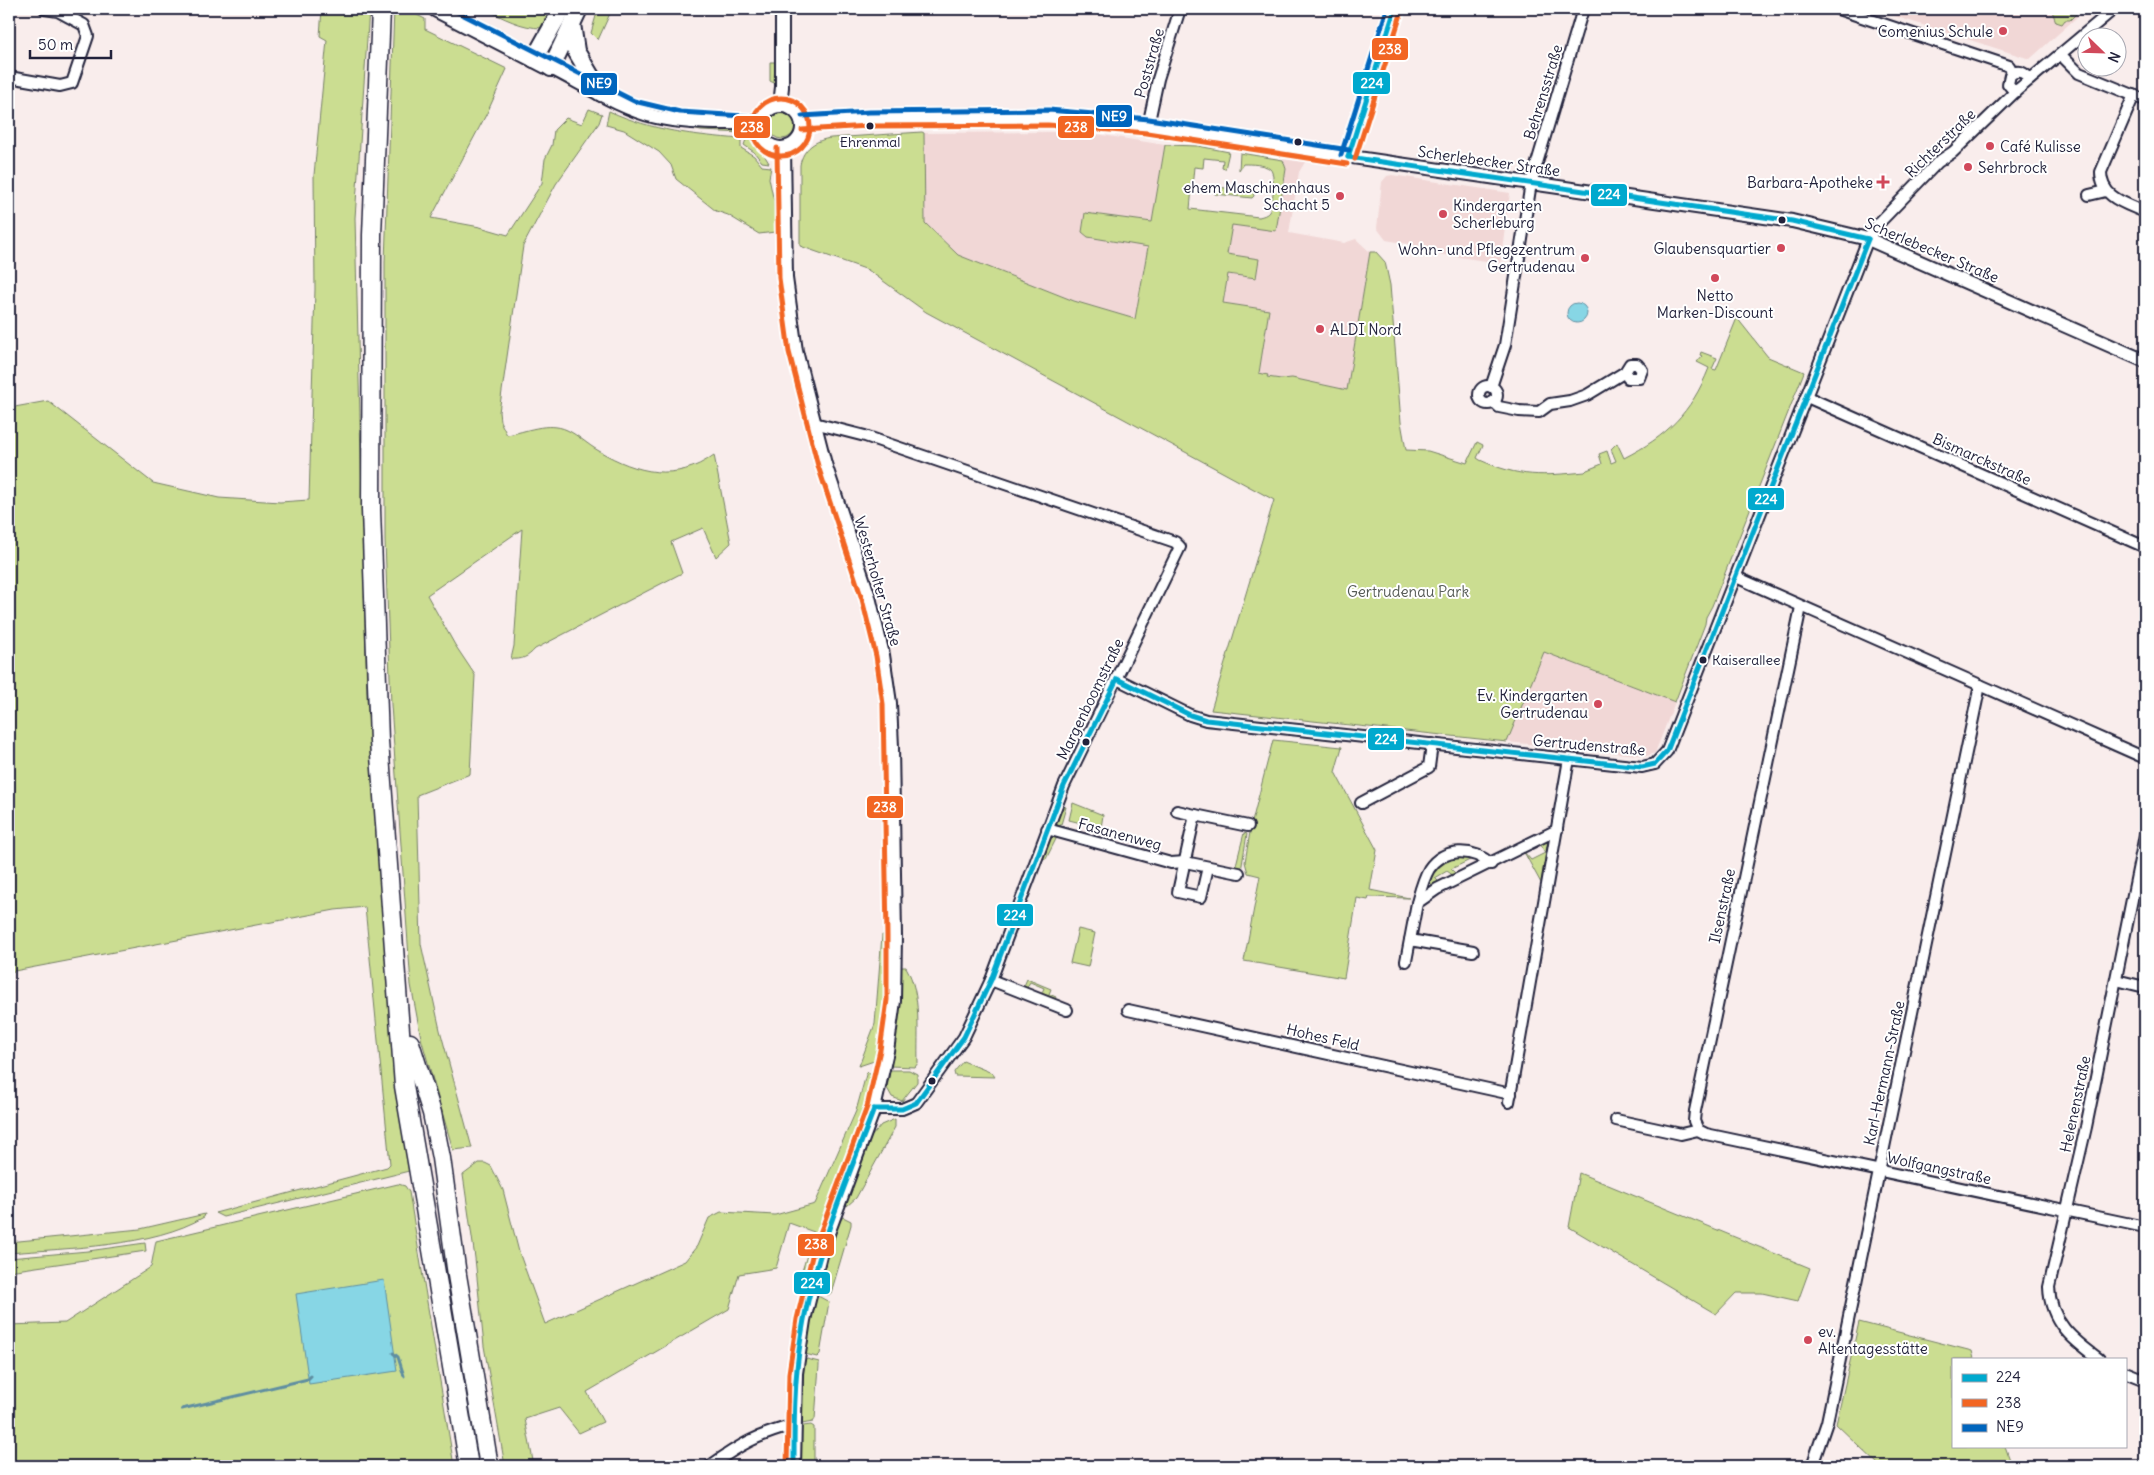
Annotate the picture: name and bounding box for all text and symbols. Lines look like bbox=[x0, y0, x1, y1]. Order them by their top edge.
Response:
place label: Comenius Schule bbox=[1878, 22, 1993, 41]
marker: Comenius Schule bbox=[1997, 25, 2009, 37]
street label: Poststraße bbox=[1130, 26, 1168, 100]
scale bar bbox=[30, 28, 111, 60]
north arrow bbox=[2076, 28, 2126, 78]
text: 50 m bbox=[38, 35, 73, 54]
line badge: 238 bbox=[1371, 37, 1409, 61]
text: 238 bbox=[1378, 40, 1402, 58]
street label: Behrensstraße bbox=[1520, 42, 1566, 142]
text: N bbox=[2104, 49, 2124, 65]
line badge: 224 bbox=[1352, 71, 1391, 95]
line badge: NE9 bbox=[580, 72, 618, 96]
text: NE9 bbox=[586, 74, 612, 92]
text: 224 bbox=[1360, 74, 1384, 92]
line badge: NE9 bbox=[1095, 104, 1133, 128]
street label: Richterstraße bbox=[1901, 105, 1979, 181]
text: NE9 bbox=[1101, 107, 1127, 125]
line badge: 238 bbox=[733, 115, 771, 139]
line badge: 238 bbox=[1057, 115, 1095, 139]
text: 238 bbox=[740, 118, 764, 136]
text: 238 bbox=[1064, 118, 1088, 136]
marker: Ehrenmal bbox=[865, 121, 875, 131]
place label: Ehrenmal bbox=[840, 133, 900, 151]
unlabelled marker bbox=[1293, 137, 1303, 147]
place label: Café Kulisse bbox=[2000, 137, 2081, 156]
marker: Café Kulisse bbox=[1984, 140, 1996, 152]
street label: Scherlebecker Straße bbox=[1417, 142, 1561, 180]
place label: Sehrbrock bbox=[1978, 158, 2048, 177]
marker: Sehrbrock bbox=[1962, 161, 1974, 173]
place label: Barbara-Apotheke bbox=[1747, 173, 1873, 192]
marker: Barbara-Apotheke bbox=[1877, 176, 1889, 188]
place label: ehem Maschinenhaus Schacht 5 bbox=[1183, 178, 1330, 214]
line badge: 224 bbox=[1590, 183, 1628, 207]
text: 224 bbox=[1597, 185, 1621, 203]
marker: ehem Maschinenhaus Schacht 5 bbox=[1334, 190, 1346, 202]
place label: Kindergarten Scherleburg bbox=[1453, 196, 1542, 232]
marker: Kindergarten Scherleburg bbox=[1437, 208, 1449, 220]
street label: Scherlebecker Straße bbox=[1862, 213, 2002, 287]
unlabelled marker bbox=[1777, 215, 1787, 225]
place label: Glaubensquartier bbox=[1653, 239, 1771, 258]
place label: Wohn- und Pflegezentrum Gertrudenau bbox=[1398, 240, 1575, 276]
marker: Glaubensquartier bbox=[1775, 242, 1787, 254]
marker: Wohn- und Pflegezentrum Gertrudenau bbox=[1579, 252, 1591, 264]
marker: Netto Marken-Discount bbox=[1709, 272, 1721, 284]
place label: Netto Marken-Discount bbox=[1657, 286, 1773, 322]
place label: ALDI Nord bbox=[1330, 320, 1402, 339]
marker: ALDI Nord bbox=[1314, 323, 1326, 335]
street label: Bismarckstraße bbox=[1930, 429, 2034, 489]
line badge: 224 bbox=[1747, 487, 1785, 511]
text: 224 bbox=[1754, 490, 1778, 508]
street label: Westerholter Straße bbox=[850, 514, 906, 648]
park label: Gertrudenau Park bbox=[1347, 582, 1469, 601]
street label: Margenboomstraße bbox=[1052, 635, 1128, 763]
place label: Kaiserallee bbox=[1712, 651, 1781, 669]
marker: Kaiserallee bbox=[1698, 655, 1708, 665]
place label: Ev. Kindergarten Gertrudenau bbox=[1477, 686, 1588, 722]
marker: Ev. Kindergarten Gertrudenau bbox=[1592, 698, 1604, 710]
line badge: 224 bbox=[1367, 727, 1405, 751]
text: 224 bbox=[1374, 730, 1398, 748]
street label: Gertrudenstraße bbox=[1532, 731, 1646, 759]
unlabelled marker bbox=[1081, 737, 1091, 747]
line badge: 238 bbox=[866, 795, 904, 819]
text: 238 bbox=[873, 798, 897, 816]
street label: Fasanenweg bbox=[1076, 814, 1164, 854]
street label: Ilsenstraße bbox=[1705, 867, 1739, 945]
line badge: 224 bbox=[996, 903, 1034, 927]
text: 224 bbox=[1003, 906, 1027, 924]
street label: Karl-Hermann-Straße bbox=[1859, 999, 1909, 1147]
street label: Hohes Feld bbox=[1285, 1019, 1361, 1055]
street label: Helenenstraße bbox=[2055, 1054, 2095, 1154]
unlabelled marker bbox=[927, 1076, 937, 1086]
street label: Wolfgangstraße bbox=[1885, 1148, 1993, 1188]
line badge: 238 bbox=[797, 1233, 835, 1257]
text: 238 bbox=[804, 1235, 828, 1253]
line badge: 224 bbox=[793, 1271, 831, 1295]
text: 224 bbox=[800, 1274, 824, 1292]
place label: ev. Altentagesstätte bbox=[1818, 1322, 1928, 1358]
marker: ev. Altentagesstätte bbox=[1802, 1334, 1814, 1346]
legend bbox=[1952, 1358, 2126, 1448]
text: 224 bbox=[1996, 1367, 2021, 1386]
text: 238 bbox=[1996, 1393, 2021, 1412]
text: NE9 bbox=[1996, 1417, 2024, 1436]

